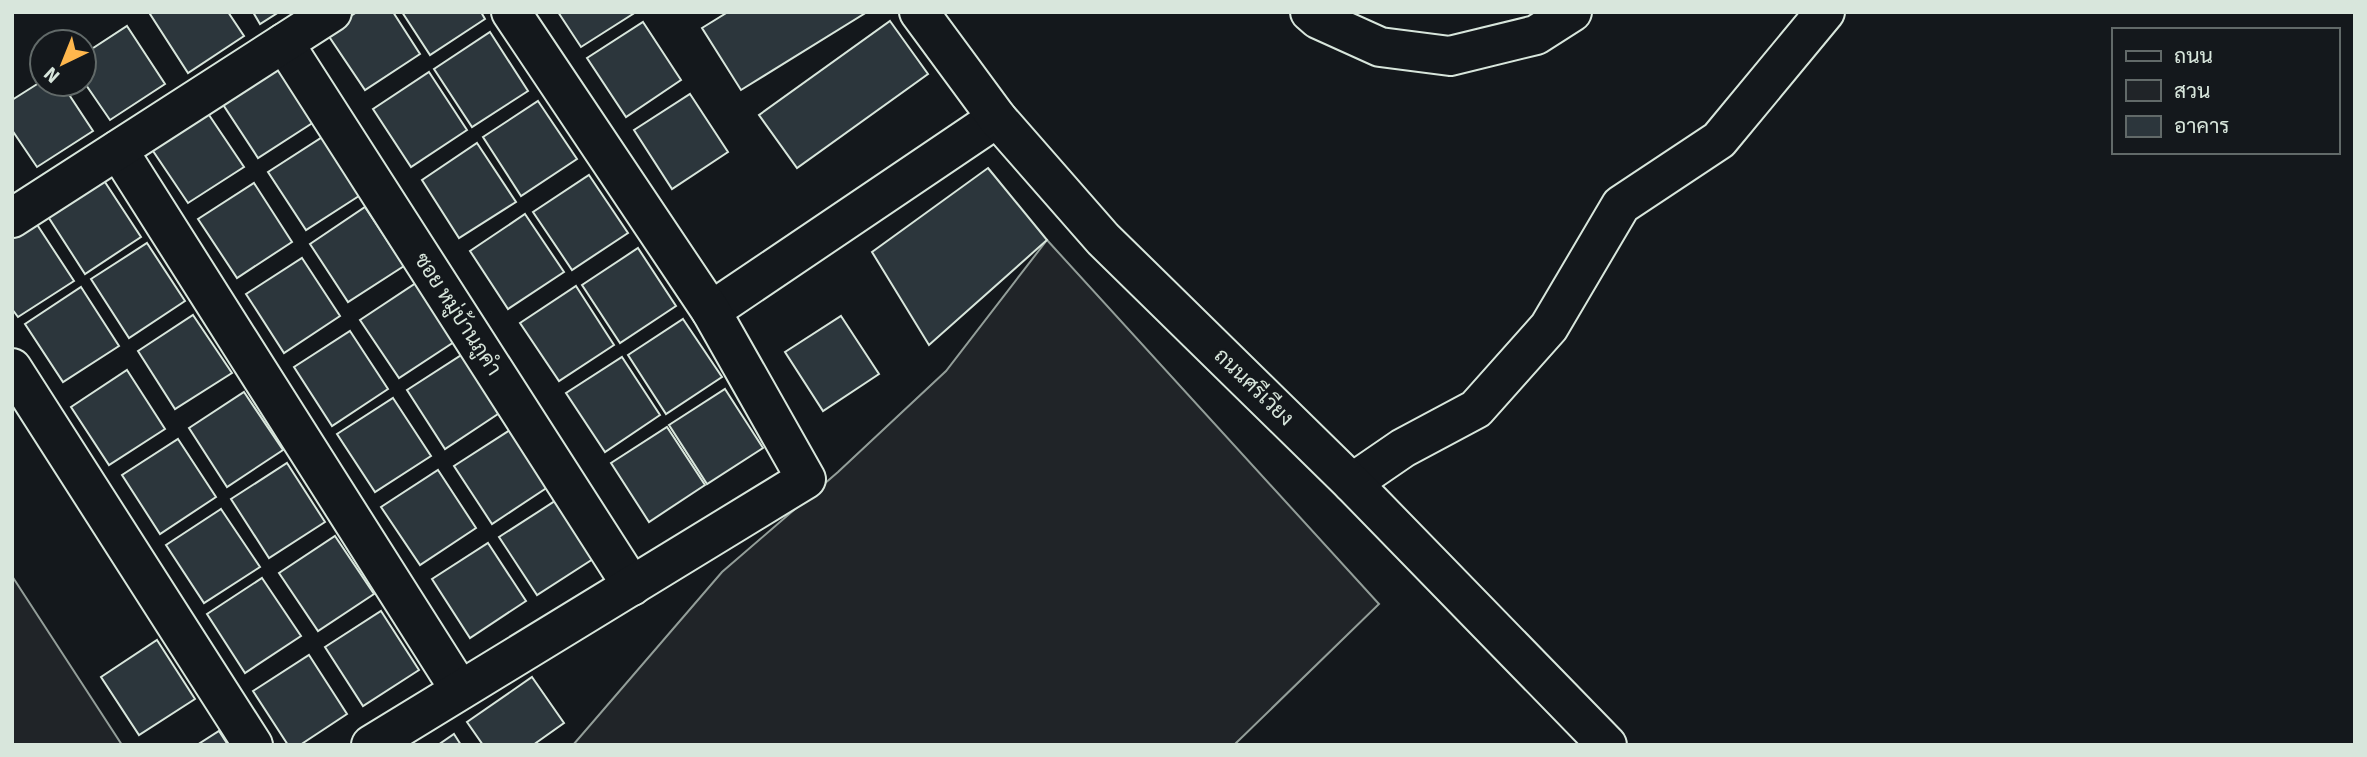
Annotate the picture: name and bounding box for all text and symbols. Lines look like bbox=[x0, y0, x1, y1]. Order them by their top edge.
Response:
north arrow bbox=[28, 28, 98, 98]
legend bbox=[2112, 28, 2339, 154]
text: ถนน bbox=[2174, 43, 2213, 69]
text: N bbox=[39, 61, 65, 88]
text: สวน bbox=[2174, 78, 2210, 104]
text: อาคาร bbox=[2174, 113, 2230, 139]
street label: ซอย หมู่บ้านภูคำ bbox=[407, 248, 507, 381]
street label: ถนนศรีเวียง bbox=[1209, 343, 1299, 431]

